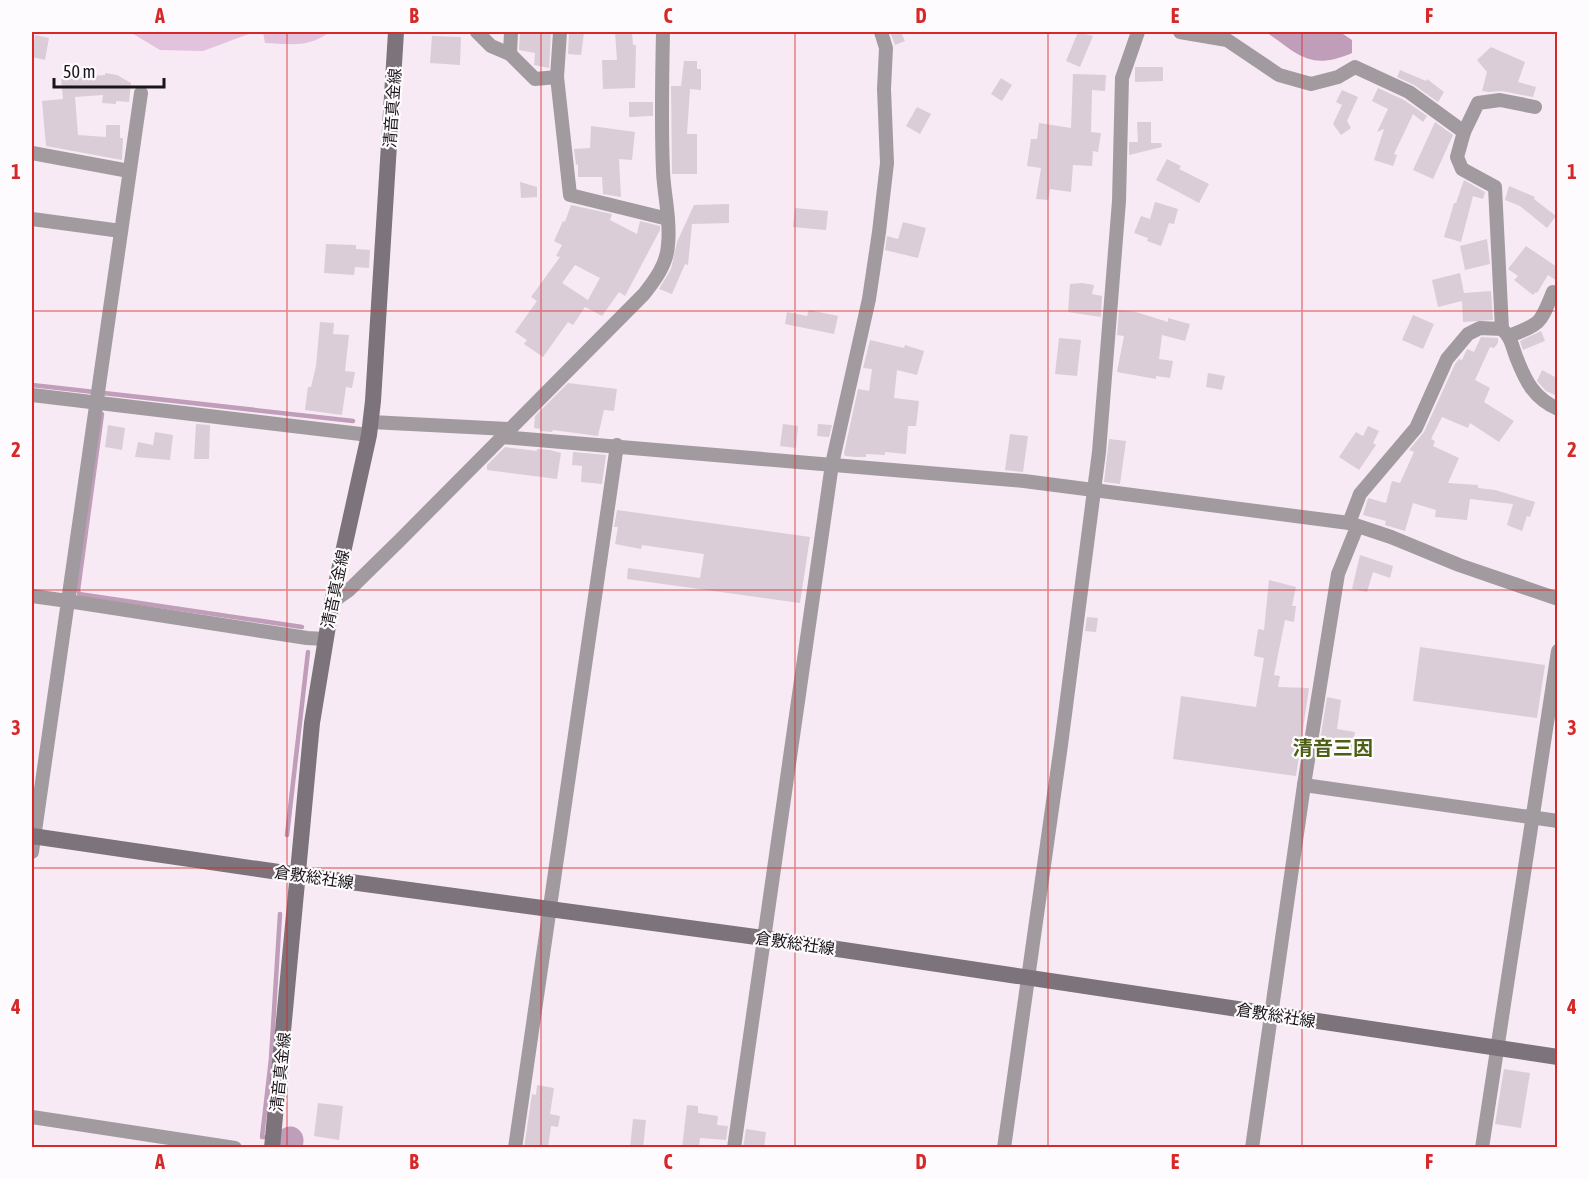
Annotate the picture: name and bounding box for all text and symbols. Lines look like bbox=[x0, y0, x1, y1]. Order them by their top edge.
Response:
text: A bbox=[154, 4, 165, 27]
text: B bbox=[409, 4, 419, 27]
text: C bbox=[664, 4, 673, 27]
text: D bbox=[915, 4, 927, 27]
text: E bbox=[1171, 4, 1180, 27]
text: F bbox=[1425, 4, 1433, 27]
scale bar bbox=[54, 51, 164, 89]
text: 50 m bbox=[63, 61, 95, 82]
street label: 清音真金線 bbox=[380, 67, 404, 149]
text: 1 bbox=[11, 160, 21, 183]
text: 1 bbox=[1567, 160, 1577, 183]
text: 2 bbox=[11, 438, 21, 461]
text: 2 bbox=[1567, 438, 1577, 461]
street label: 清音真金線 bbox=[318, 548, 352, 630]
text: 3 bbox=[11, 716, 21, 739]
text: 3 bbox=[1567, 716, 1577, 739]
district label: 清音三因 bbox=[1293, 736, 1373, 759]
street label: 倉敷総社線 bbox=[273, 863, 355, 891]
street label: 倉敷総社線 bbox=[754, 929, 836, 957]
text: 4 bbox=[10, 995, 21, 1018]
text: 4 bbox=[1566, 995, 1577, 1018]
street label: 倉敷総社線 bbox=[1235, 1000, 1317, 1030]
street label: 清音真金線 bbox=[267, 1031, 293, 1113]
text: A bbox=[154, 1150, 165, 1173]
text: B bbox=[409, 1150, 419, 1173]
text: C bbox=[664, 1150, 673, 1173]
text: D bbox=[915, 1150, 927, 1173]
text: E bbox=[1171, 1150, 1180, 1173]
text: F bbox=[1425, 1150, 1433, 1173]

